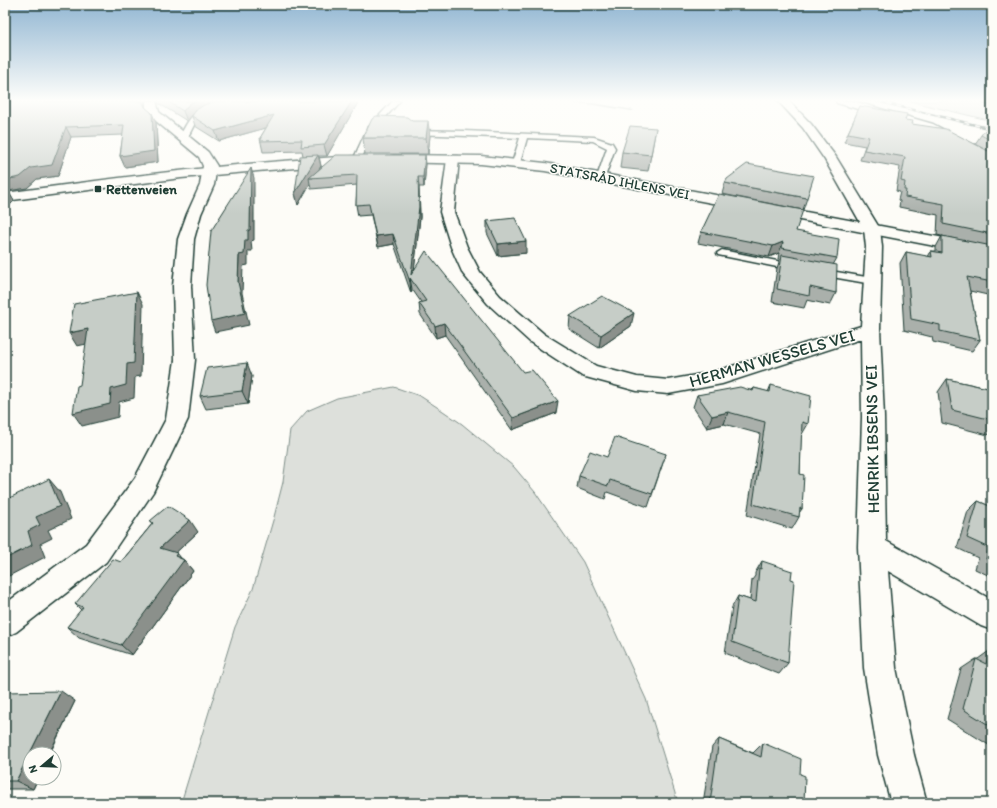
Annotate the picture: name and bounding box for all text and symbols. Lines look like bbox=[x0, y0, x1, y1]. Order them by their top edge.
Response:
street label: STATSRÅD IHLENS VEI bbox=[549, 160, 691, 203]
place label: Rettenveien bbox=[106, 181, 177, 198]
marker: Rettenveien bbox=[93, 184, 103, 194]
street label: HERMAN WESSELS VEI bbox=[687, 325, 857, 391]
street label: HENRIK IBSENS VEI bbox=[861, 364, 883, 514]
north arrow bbox=[22, 746, 62, 786]
text: N bbox=[26, 763, 40, 775]

